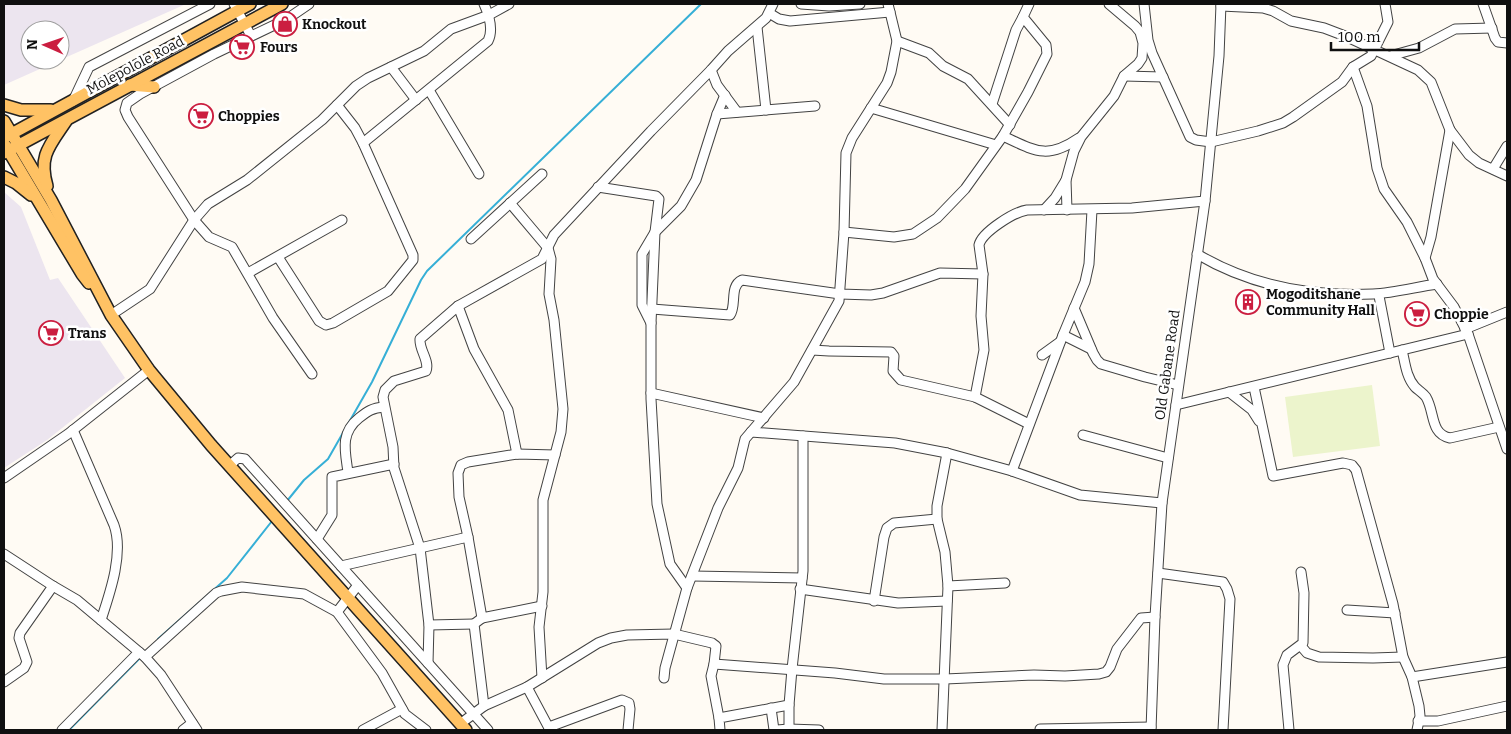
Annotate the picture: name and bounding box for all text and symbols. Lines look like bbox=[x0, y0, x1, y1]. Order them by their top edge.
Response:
shop icon: Knockout bbox=[272, 11, 298, 37]
place label: Knockout bbox=[302, 16, 367, 33]
north arrow bbox=[20, 20, 70, 70]
scale bar bbox=[1331, 20, 1418, 52]
text: 100 m bbox=[1338, 28, 1381, 46]
street label: Molepolole Road bbox=[84, 33, 187, 98]
supermarket icon: Fours bbox=[229, 34, 255, 60]
text: N bbox=[24, 39, 41, 50]
place label: Fours bbox=[260, 39, 298, 56]
supermarket icon: Choppies bbox=[188, 103, 214, 129]
place label: Choppies bbox=[218, 108, 280, 125]
place label: Mogoditshane Community Hall bbox=[1266, 286, 1375, 319]
building icon: Mogoditshane Community Hall bbox=[1235, 289, 1261, 315]
supermarket icon: Choppie bbox=[1404, 301, 1430, 327]
place label: Choppie bbox=[1434, 306, 1489, 323]
street label: Old Gabane Road bbox=[1151, 309, 1184, 421]
supermarket icon: Trans bbox=[38, 320, 64, 346]
place label: Trans bbox=[68, 325, 106, 342]

